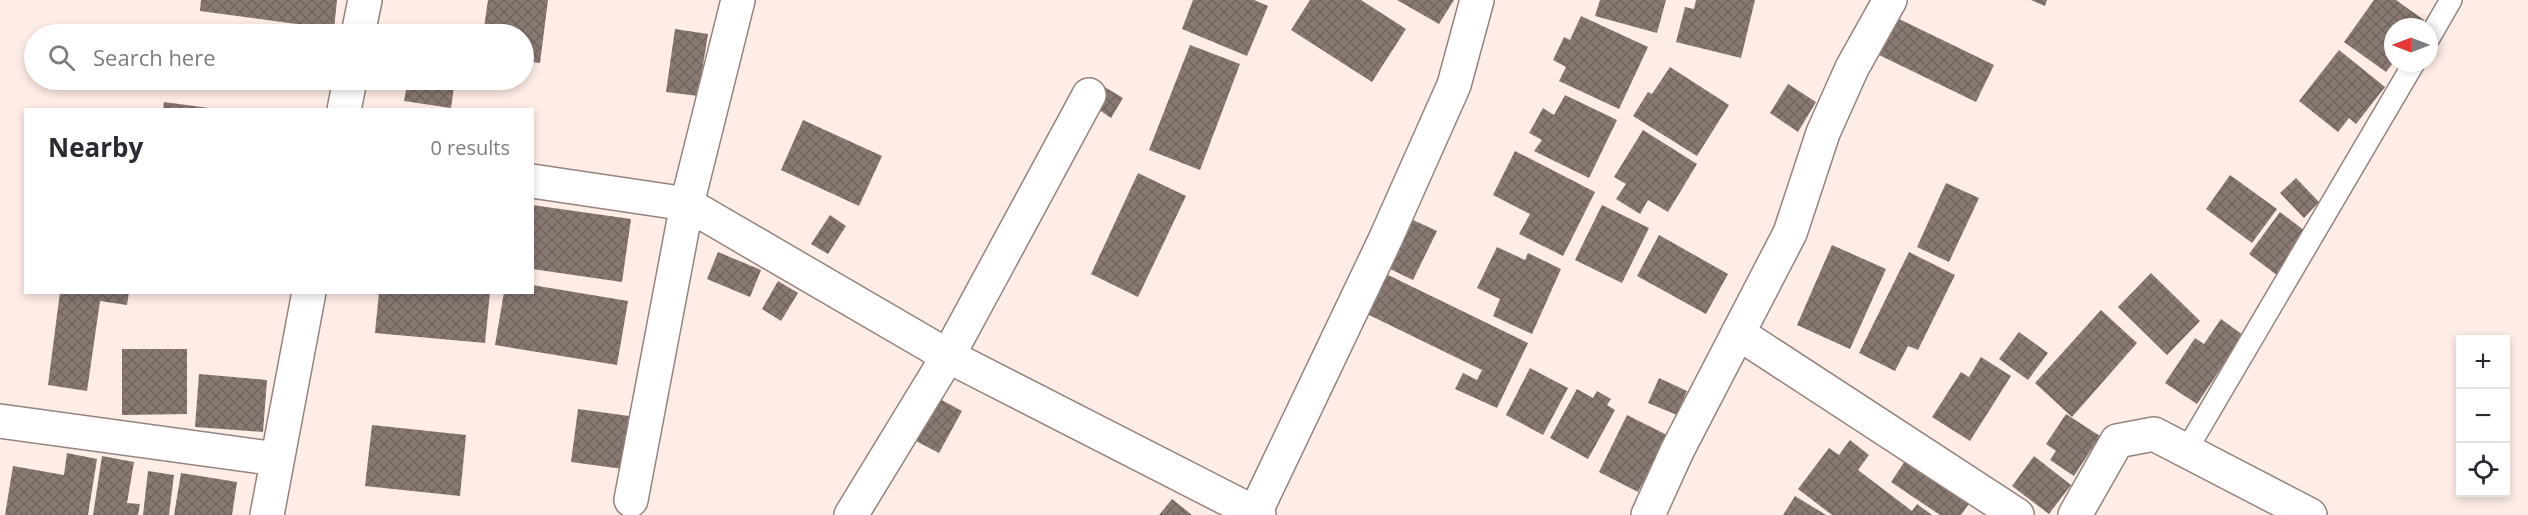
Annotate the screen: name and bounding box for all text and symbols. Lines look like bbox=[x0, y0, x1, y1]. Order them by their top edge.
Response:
north arrow bbox=[2384, 18, 2438, 72]
search box bbox=[24, 24, 534, 90]
icon: search bbox=[45, 41, 78, 74]
text: Search here bbox=[93, 42, 216, 72]
text: Nearby bbox=[48, 129, 143, 165]
text: 0 results bbox=[430, 134, 510, 161]
map controls bbox=[2456, 335, 2510, 497]
button: + bbox=[2456, 335, 2510, 389]
button: − bbox=[2456, 389, 2510, 443]
button: locate bbox=[2456, 443, 2510, 497]

